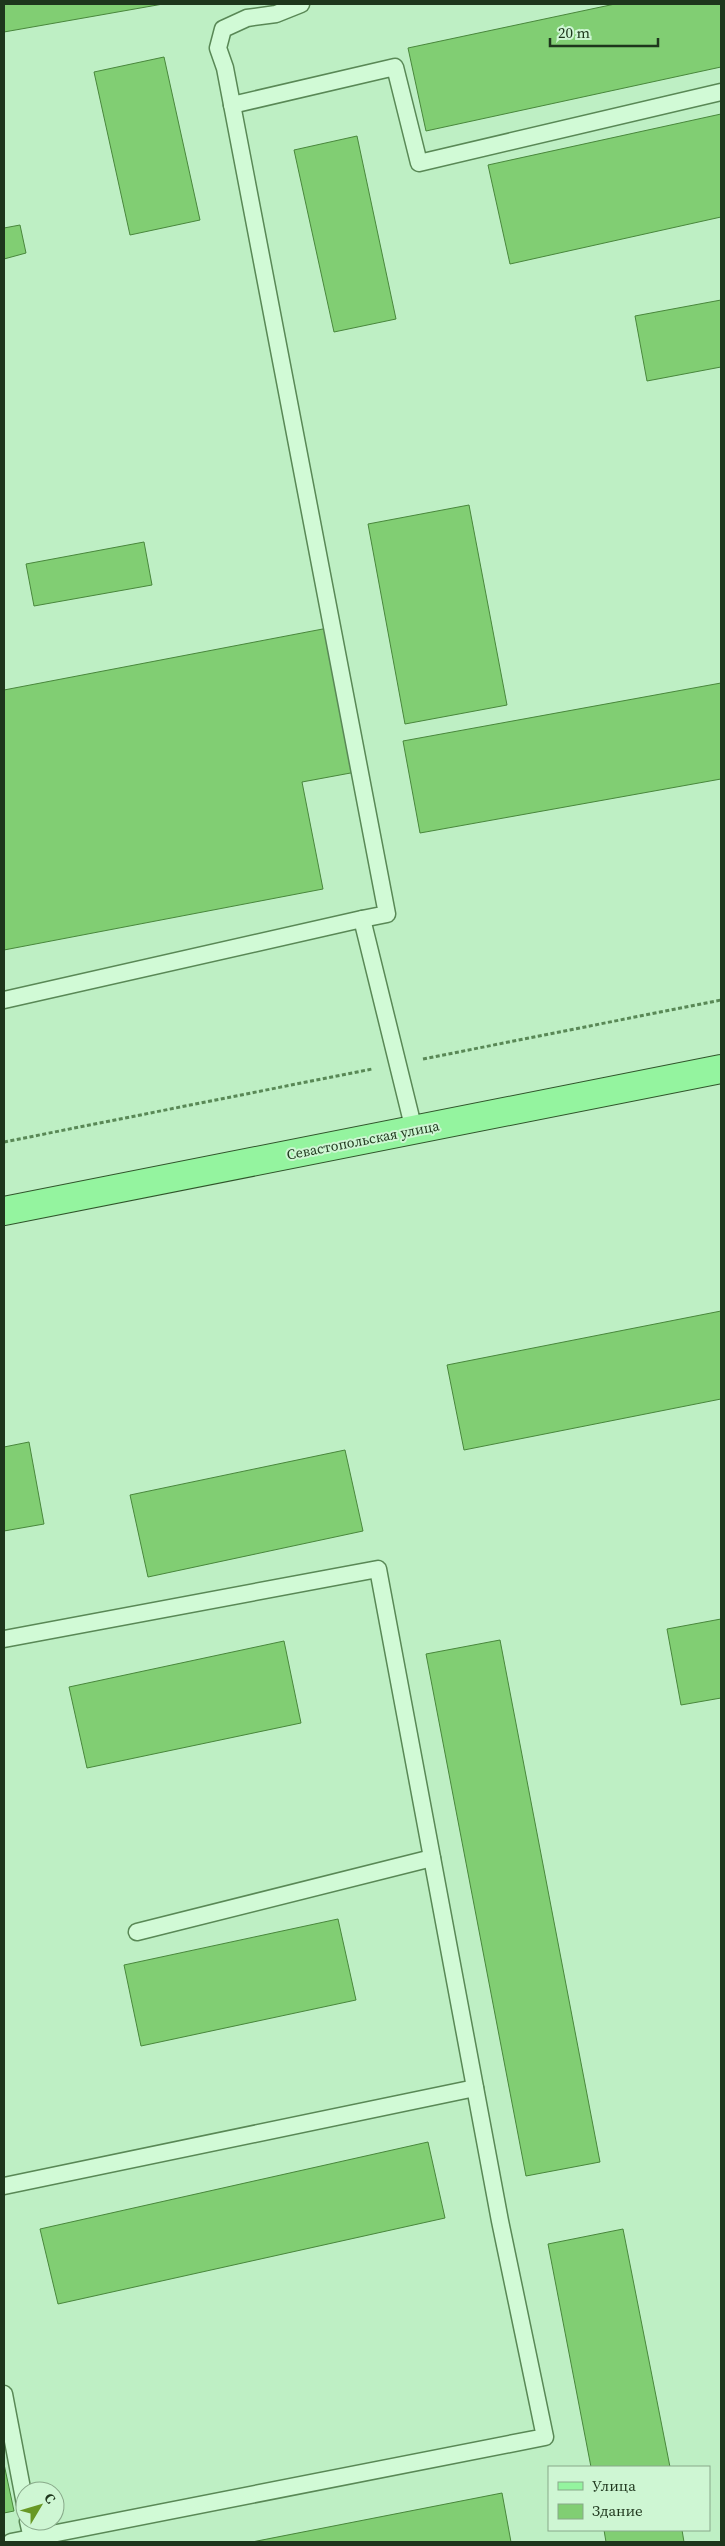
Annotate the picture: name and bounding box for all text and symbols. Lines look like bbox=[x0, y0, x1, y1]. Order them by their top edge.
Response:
scale bar bbox=[550, 15, 658, 47]
text: 20 m bbox=[558, 22, 590, 43]
street label: Севастопольская улица bbox=[285, 1115, 442, 1165]
legend bbox=[548, 2466, 710, 2531]
text: Улица bbox=[592, 2475, 636, 2496]
north arrow bbox=[15, 2481, 65, 2531]
text: С bbox=[40, 2488, 61, 2508]
text: Здание bbox=[592, 2500, 643, 2521]

